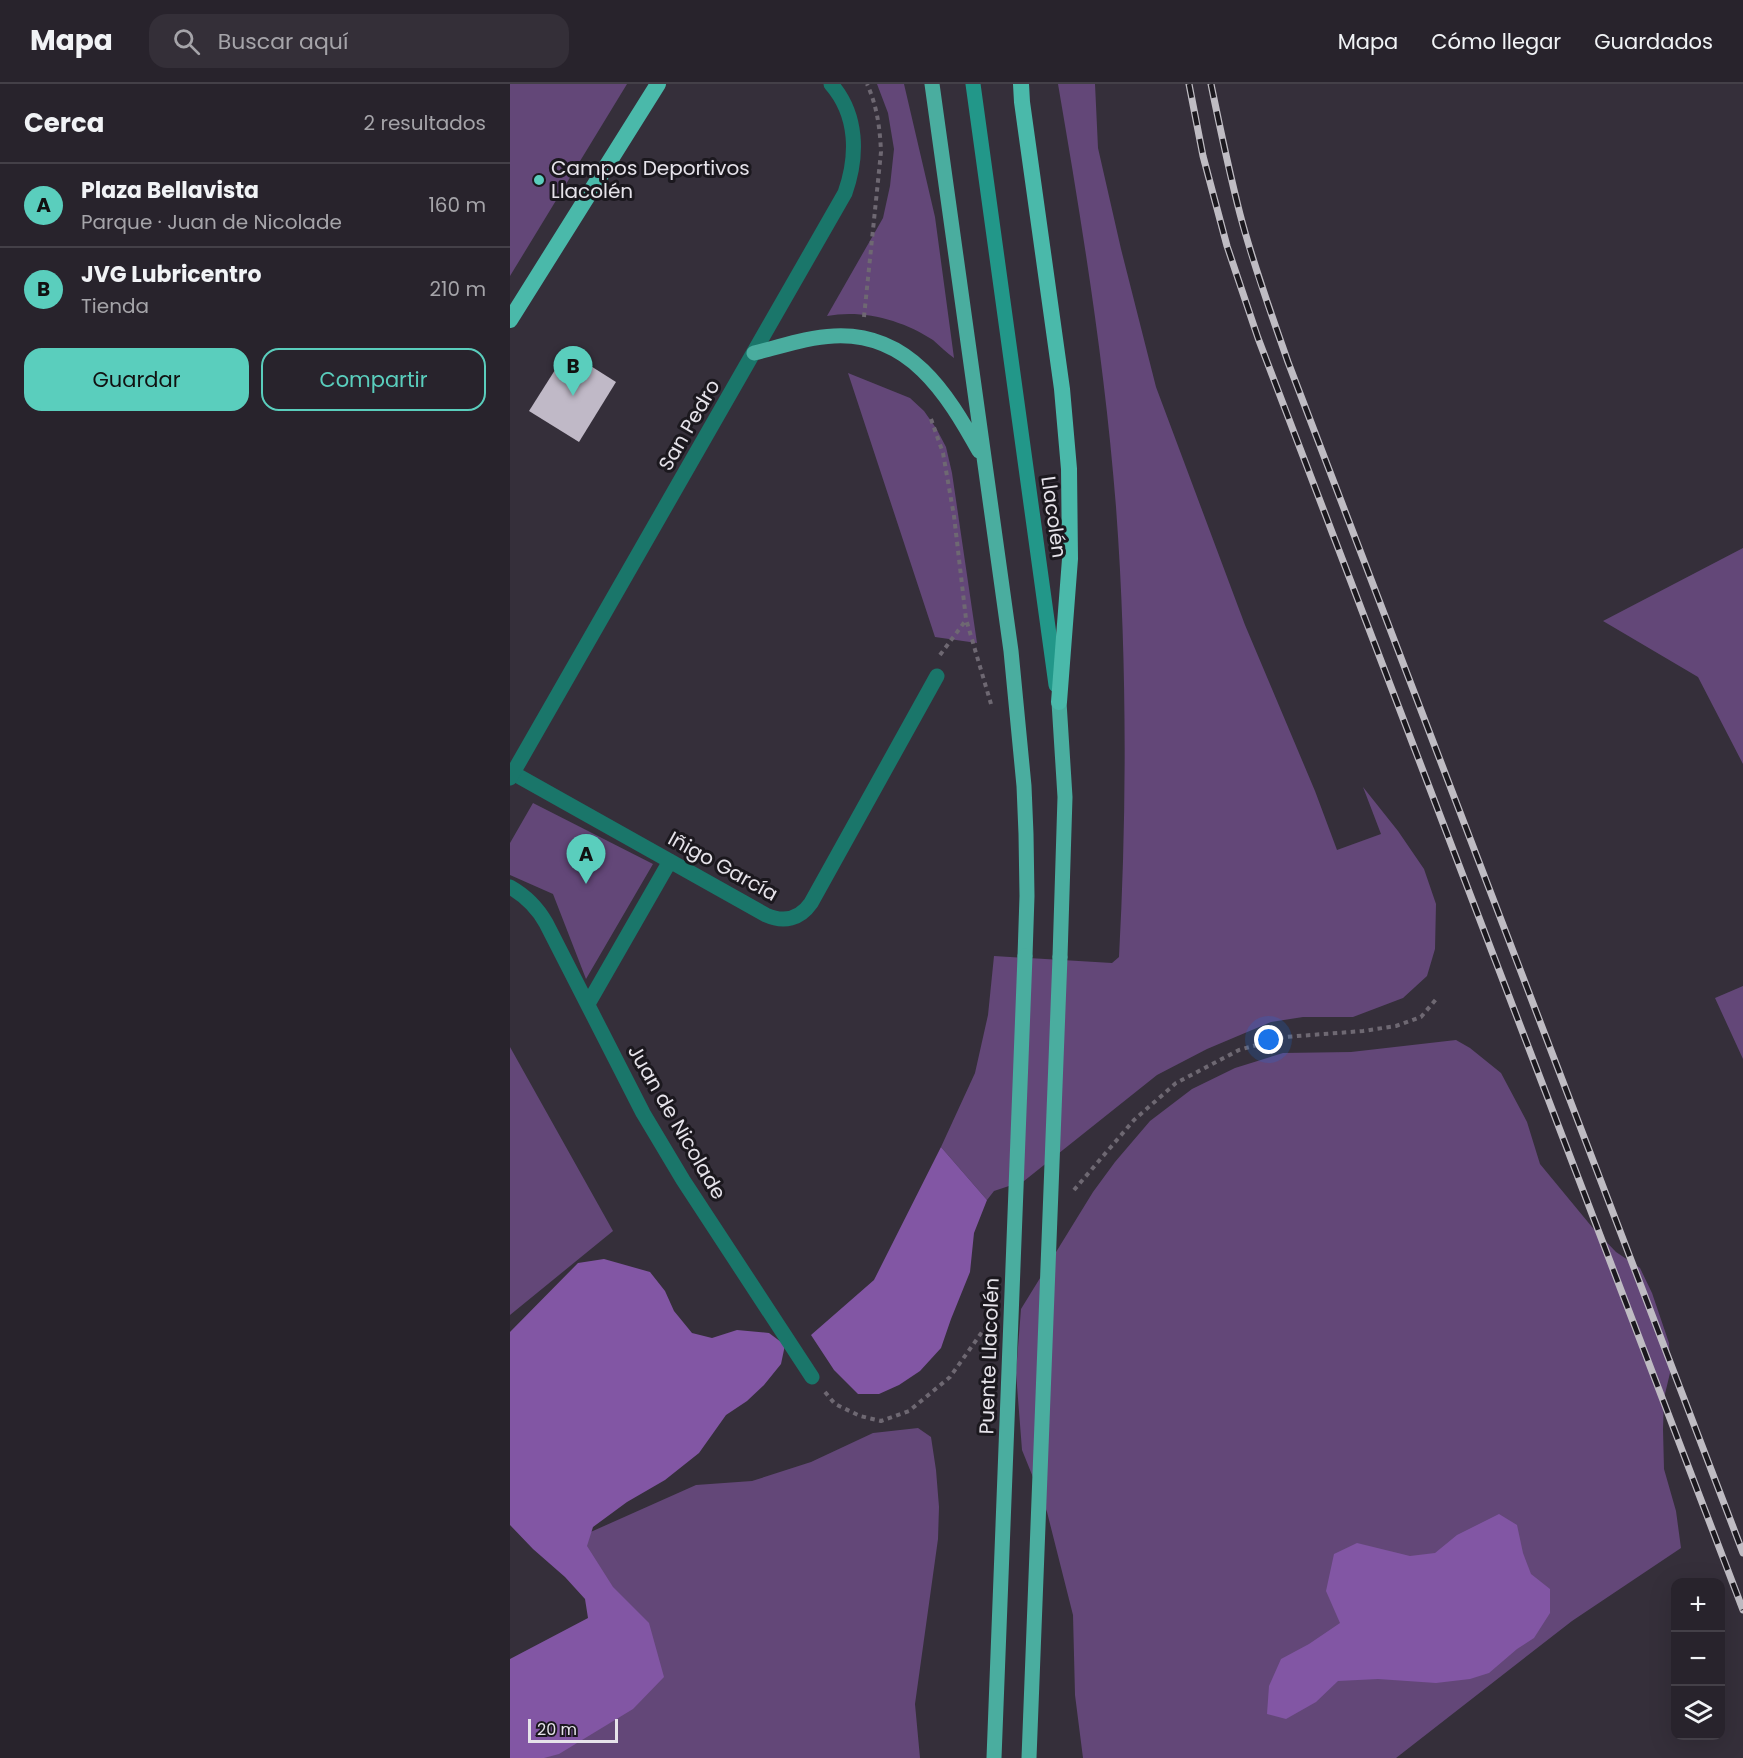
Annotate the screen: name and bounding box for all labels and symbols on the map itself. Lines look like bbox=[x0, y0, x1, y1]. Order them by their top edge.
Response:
place label: Campos Deportivos Llacolén bbox=[551, 154, 750, 205]
marker: Campos Deportivos Llacolén bbox=[532, 173, 546, 187]
pin: B bbox=[554, 346, 592, 396]
street label: San Pedro bbox=[652, 374, 726, 476]
street label: Llacolén bbox=[1034, 474, 1074, 560]
street label: Iñigo García bbox=[663, 824, 783, 908]
pin: A bbox=[566, 834, 606, 884]
your location bbox=[1254, 1025, 1283, 1054]
street label: Juan de Nicolade bbox=[621, 1039, 733, 1205]
street label: Puente Llacolén bbox=[972, 1277, 1006, 1435]
scale bar bbox=[528, 1716, 618, 1744]

